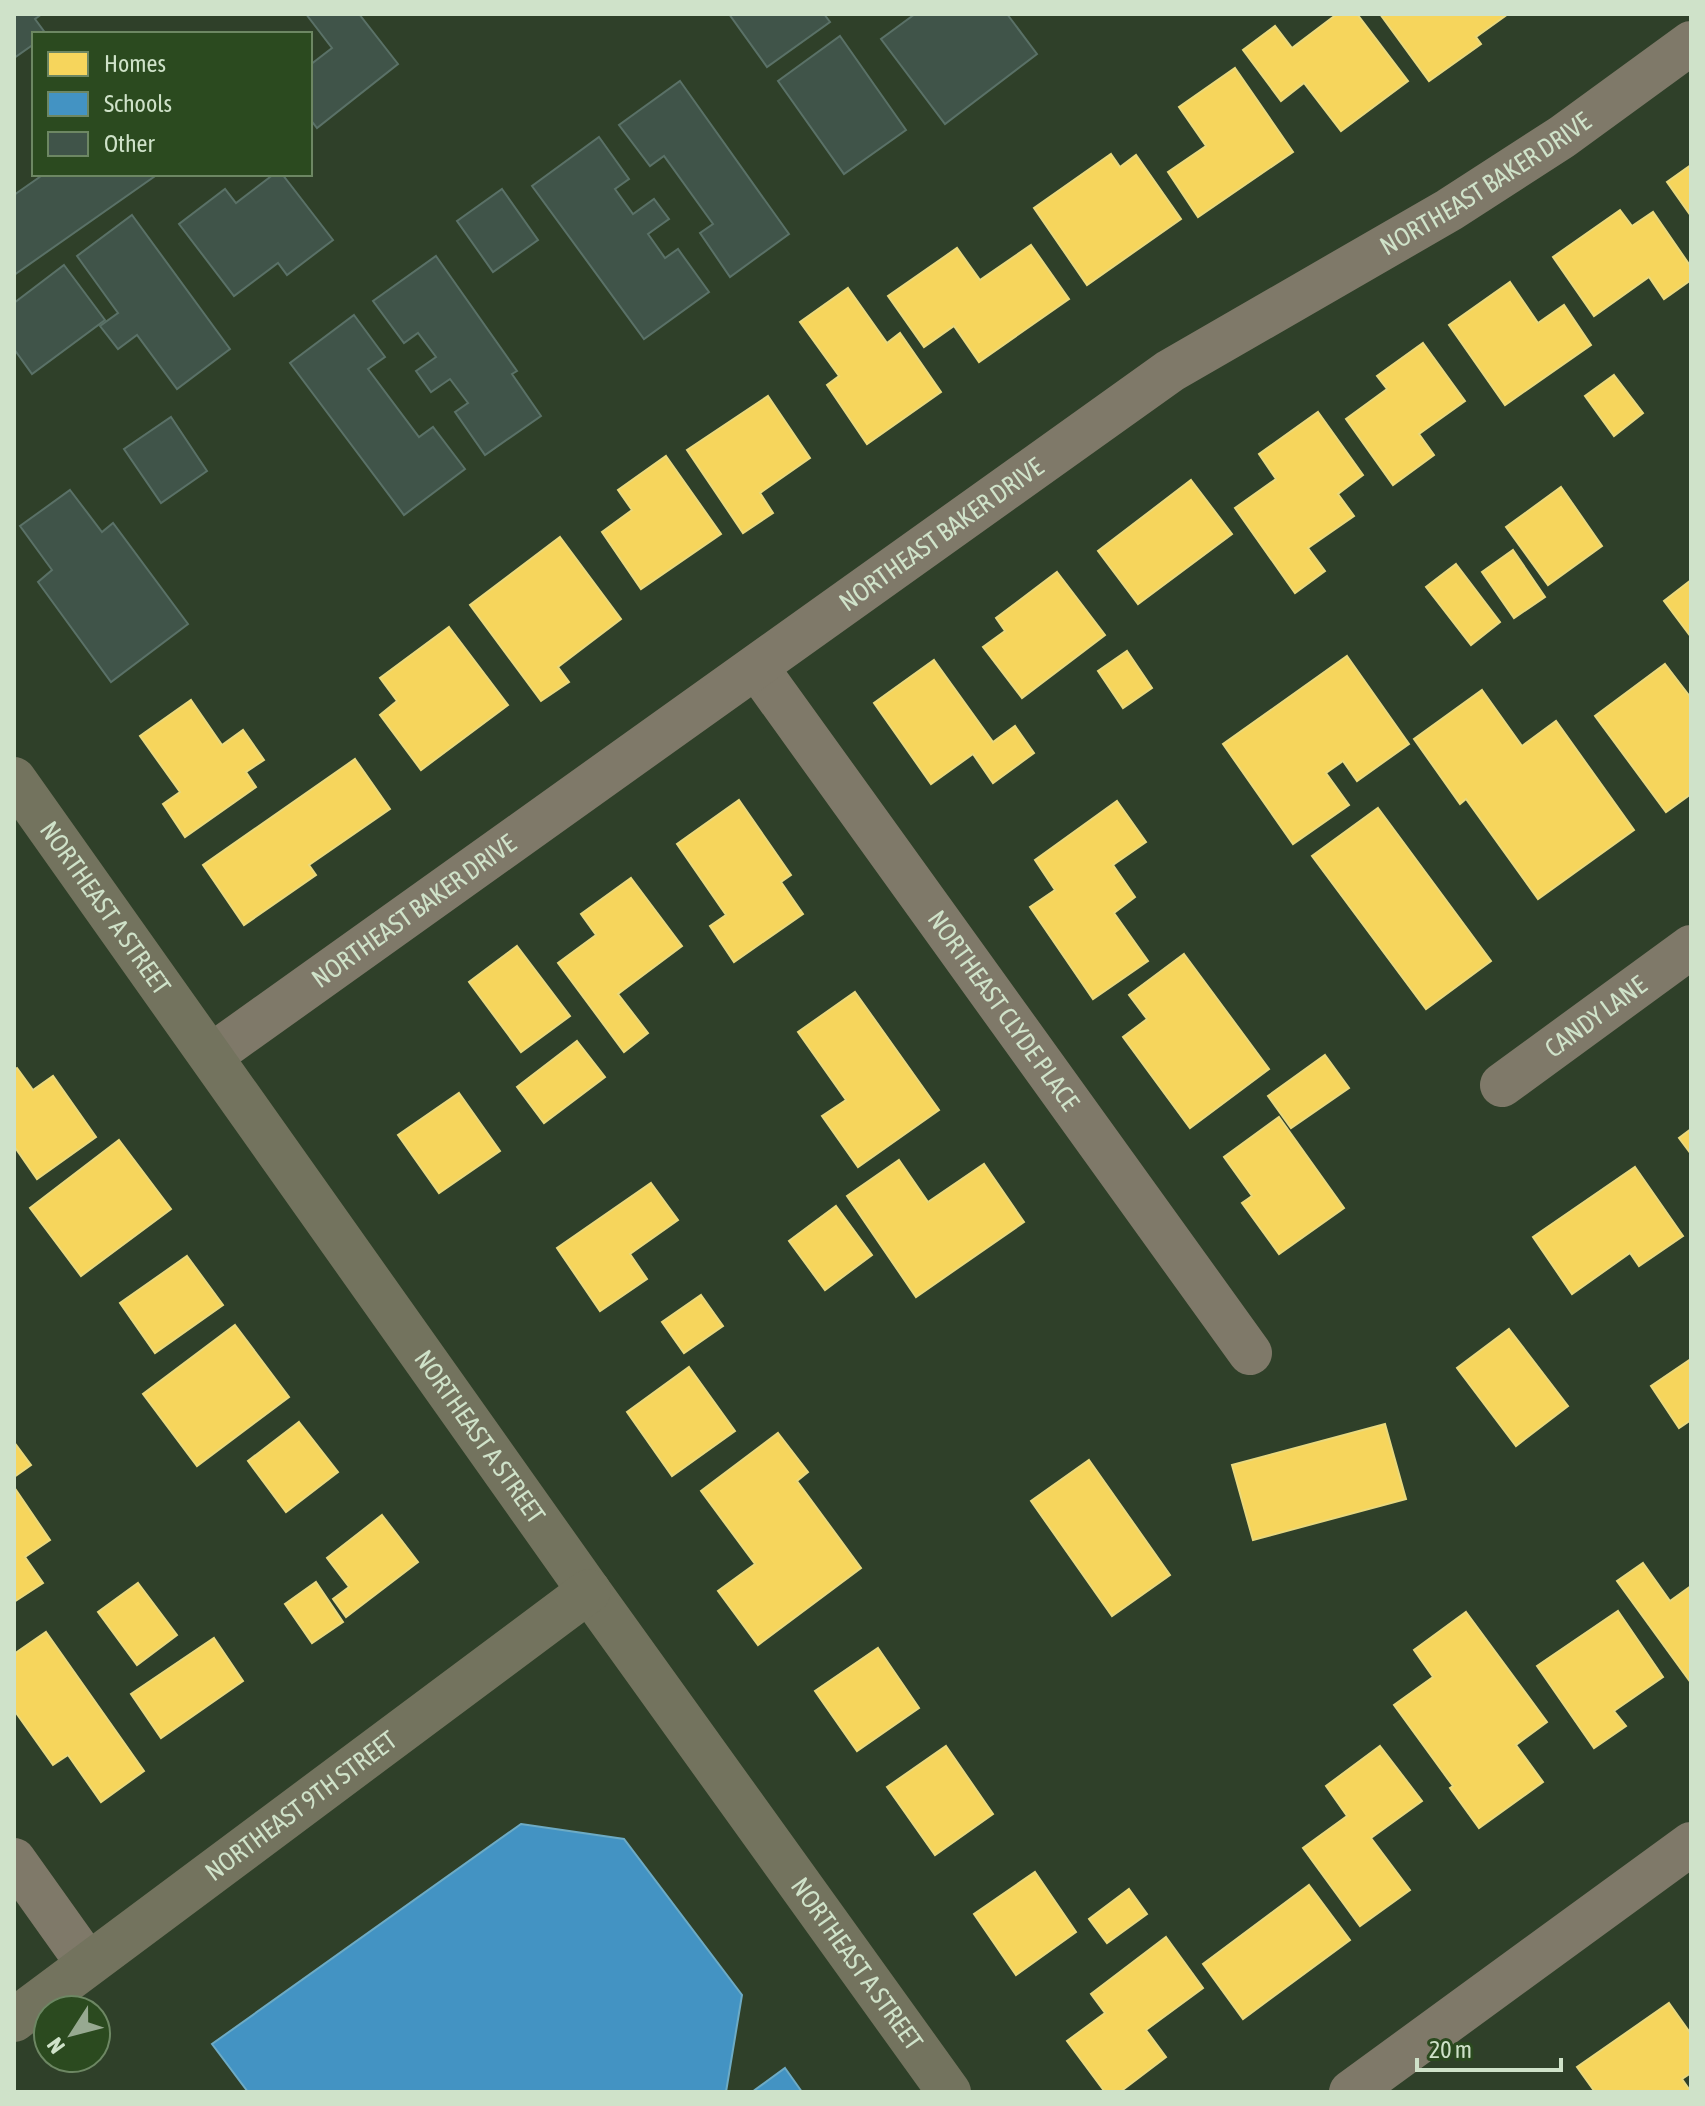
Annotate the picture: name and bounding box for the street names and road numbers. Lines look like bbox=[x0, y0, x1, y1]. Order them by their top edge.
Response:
street label: NORTHEAST BAKER DRIVE bbox=[1375, 106, 1597, 261]
street label: NORTHEAST BAKER DRIVE bbox=[833, 451, 1049, 617]
street label: NORTHEAST A STREET bbox=[34, 816, 177, 1001]
street label: NORTHEAST BAKER DRIVE bbox=[306, 828, 522, 994]
street label: NORTHEAST CLYDE PLACE bbox=[922, 905, 1085, 1116]
street label: CANDY LANE bbox=[1539, 970, 1652, 1063]
street label: NORTHEAST A STREET bbox=[408, 1344, 552, 1530]
street label: NORTHEAST 9TH STREET bbox=[199, 1724, 403, 1887]
street label: NORTHEAST A STREET bbox=[785, 1872, 929, 2056]

